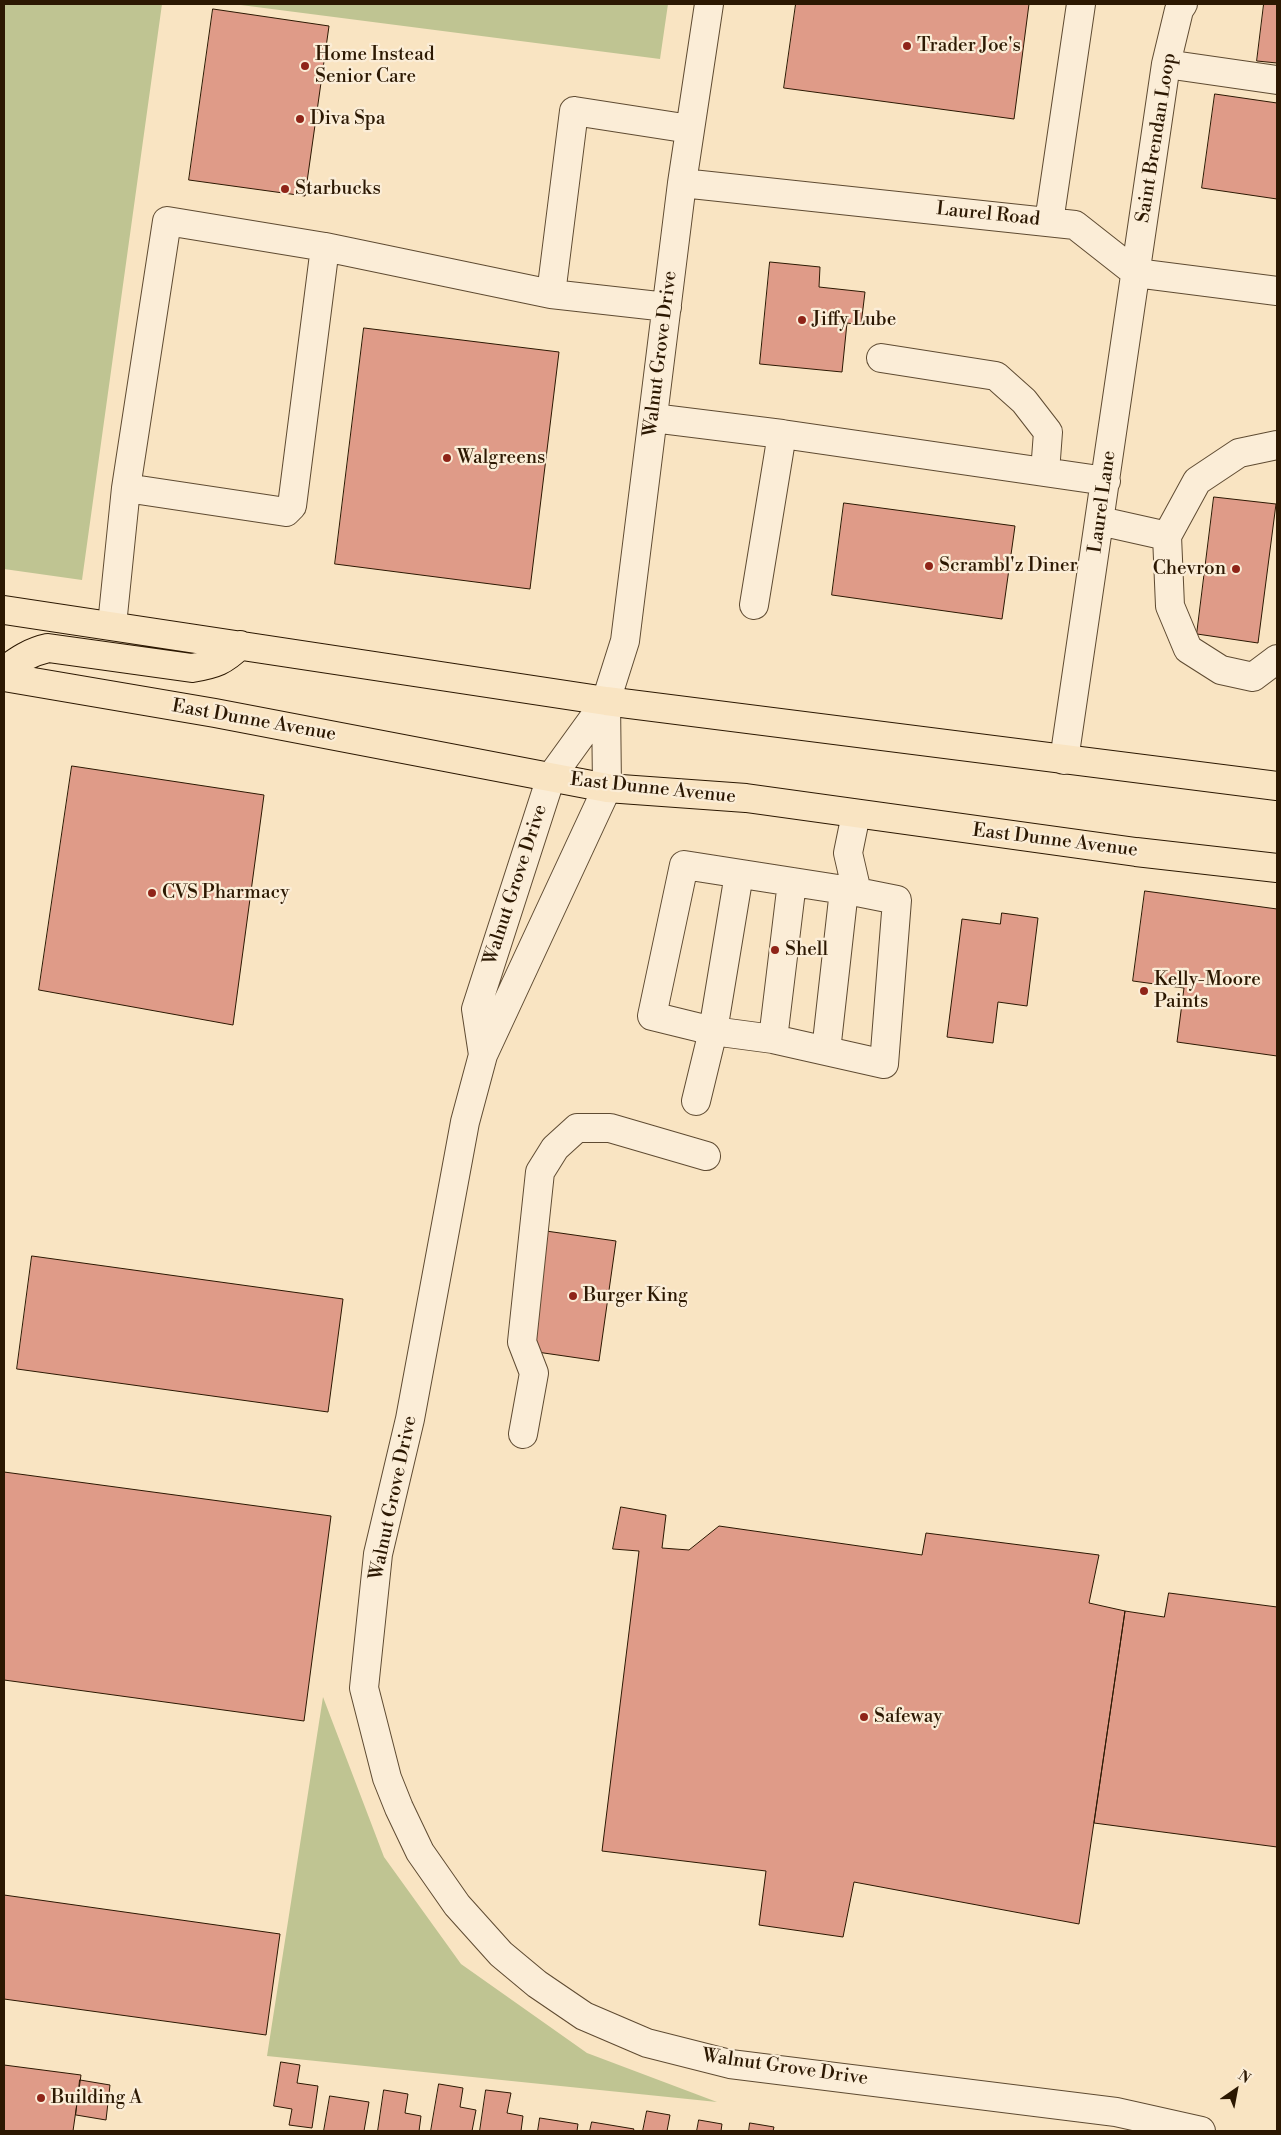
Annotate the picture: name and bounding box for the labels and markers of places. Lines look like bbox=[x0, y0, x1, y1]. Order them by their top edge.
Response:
place label: Trader Joe's bbox=[917, 35, 1021, 57]
marker: Trader Joe's bbox=[901, 40, 913, 52]
place label: Home Instead Senior Care bbox=[315, 44, 435, 88]
marker: Home Instead Senior Care bbox=[299, 60, 311, 72]
place label: Diva Spa bbox=[310, 108, 385, 130]
marker: Diva Spa bbox=[294, 113, 306, 125]
place label: Starbucks bbox=[295, 178, 381, 200]
marker: Starbucks bbox=[279, 183, 291, 195]
place label: Jiffy Lube bbox=[812, 309, 896, 331]
marker: Jiffy Lube bbox=[796, 314, 808, 326]
place label: Walgreens bbox=[457, 447, 545, 469]
marker: Walgreens bbox=[441, 452, 453, 464]
place label: Scrambl'z Diner bbox=[939, 555, 1078, 577]
place label: Chevron bbox=[1153, 558, 1226, 580]
marker: Scrambl'z Diner bbox=[923, 560, 935, 572]
marker: Chevron bbox=[1230, 563, 1242, 575]
place label: CVS Pharmacy bbox=[162, 882, 289, 904]
marker: CVS Pharmacy bbox=[146, 887, 158, 899]
place label: Shell bbox=[785, 939, 828, 961]
marker: Shell bbox=[769, 944, 781, 956]
place label: Kelly-Moore Paints bbox=[1154, 969, 1261, 1013]
marker: Kelly-Moore Paints bbox=[1138, 985, 1150, 997]
place label: Burger King bbox=[583, 1285, 688, 1307]
marker: Burger King bbox=[567, 1290, 579, 1302]
place label: Safeway bbox=[874, 1706, 942, 1728]
marker: Safeway bbox=[858, 1711, 870, 1723]
place label: Building A bbox=[51, 2087, 142, 2109]
marker: Building A bbox=[35, 2092, 47, 2104]

